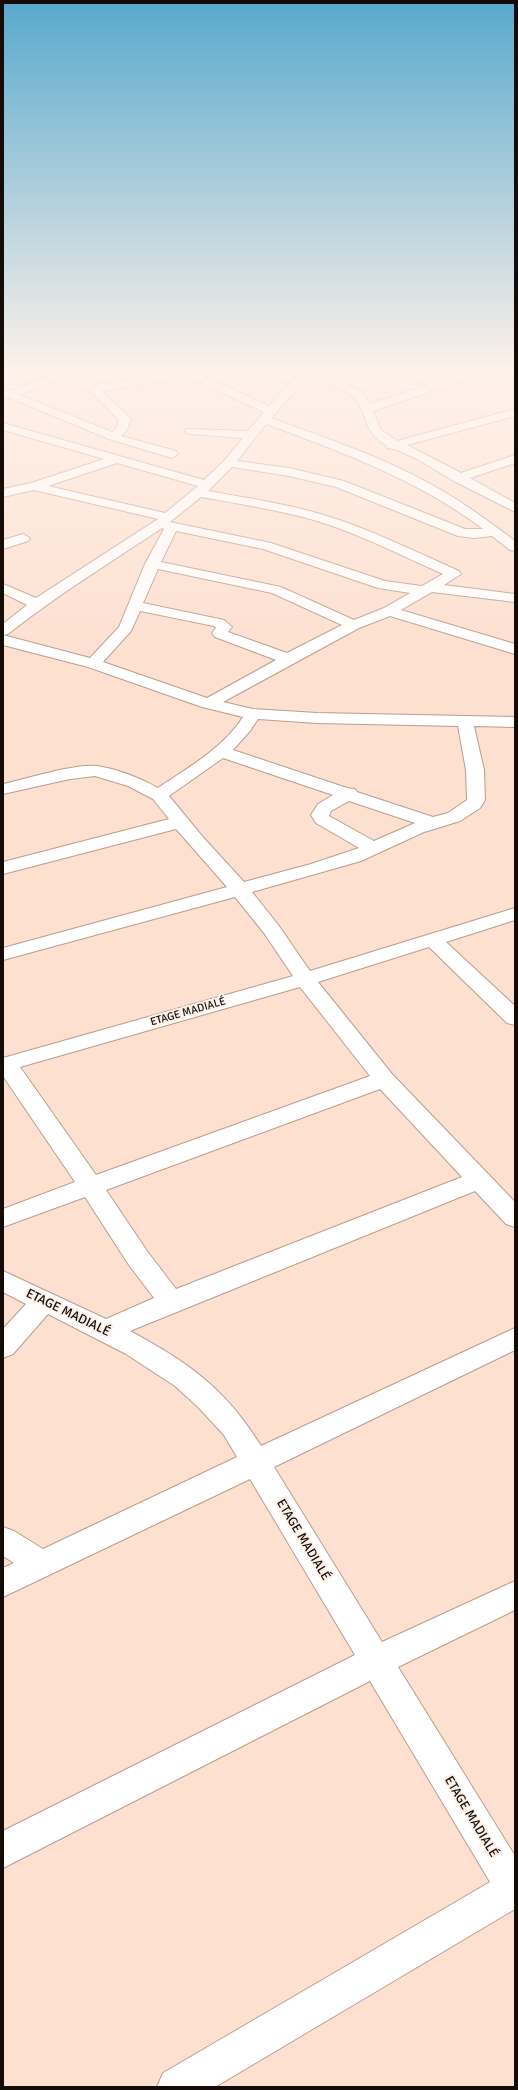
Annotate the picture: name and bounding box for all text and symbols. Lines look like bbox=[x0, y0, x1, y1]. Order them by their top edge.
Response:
street label: ETAGE MADIALÉ bbox=[149, 995, 227, 1029]
street label: ETAGE MADIALÉ bbox=[23, 1286, 113, 1340]
street label: ETAGE MADIALÉ bbox=[273, 1497, 333, 1583]
street label: ETAGE MADIALÉ bbox=[441, 1774, 501, 1860]

